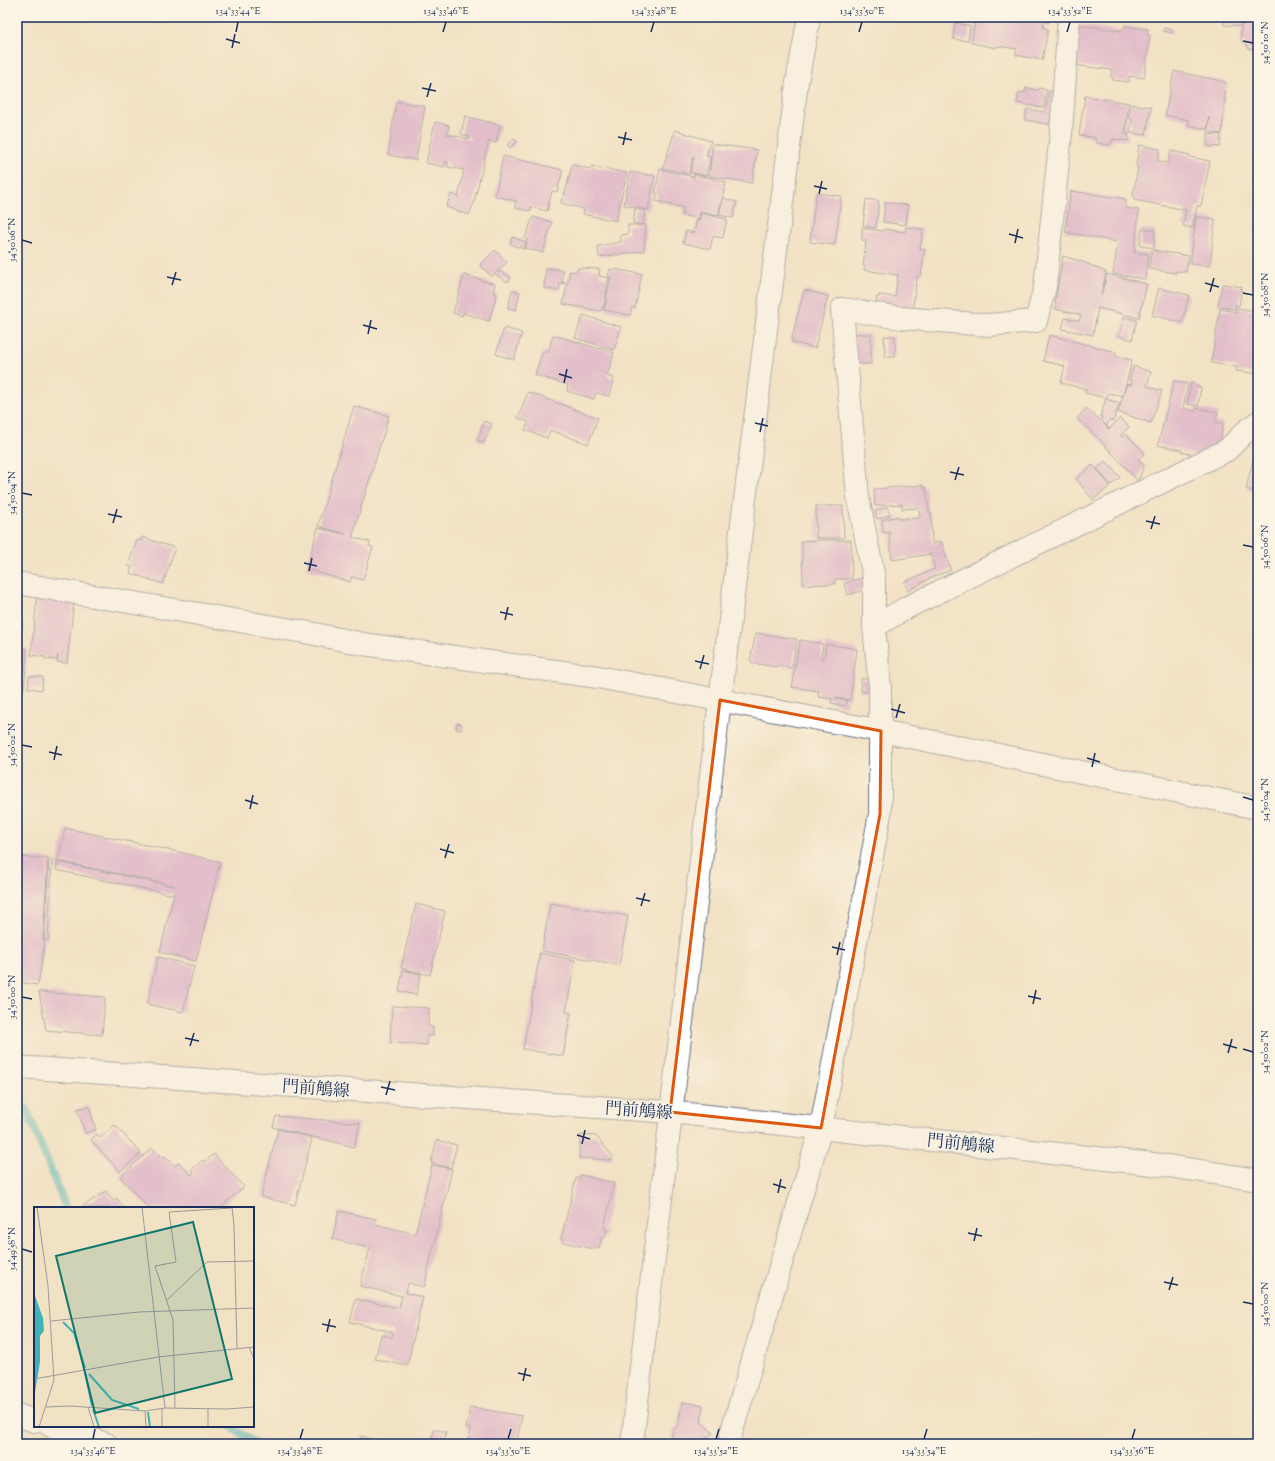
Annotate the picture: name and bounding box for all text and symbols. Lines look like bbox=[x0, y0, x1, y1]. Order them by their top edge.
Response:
text: 134°33'44"E bbox=[216, 4, 260, 19]
text: 134°33'46"E bbox=[424, 4, 468, 19]
text: 134°33'48"E bbox=[632, 4, 677, 19]
text: 134°33'50"E bbox=[840, 4, 884, 19]
text: 134°33'52"E bbox=[1048, 4, 1092, 19]
text: 34°50'10"N bbox=[1258, 21, 1273, 65]
text: 34°50'06"N bbox=[5, 218, 20, 262]
text: 34°50'08"N bbox=[1258, 273, 1273, 317]
text: 34°50'04"N bbox=[5, 471, 20, 515]
text: 34°50'06"N bbox=[1258, 525, 1273, 569]
text: 34°50'02"N bbox=[5, 723, 20, 767]
text: 34°50'04"N bbox=[1258, 778, 1273, 822]
text: 34°50'00"N bbox=[5, 975, 20, 1019]
text: 34°50'02"N bbox=[1258, 1030, 1273, 1074]
street label: 門前鵤線 bbox=[281, 1076, 351, 1104]
street label: 門前鵤線 bbox=[604, 1098, 674, 1126]
street label: 門前鵤線 bbox=[926, 1130, 996, 1160]
inset map bbox=[34, 1207, 254, 1427]
text: 34°49'58"N bbox=[5, 1227, 20, 1271]
text: 34°50'00"N bbox=[1258, 1282, 1273, 1326]
text: 134°33'46"E bbox=[71, 1444, 115, 1459]
text: 134°33'48"E bbox=[278, 1444, 323, 1459]
text: 134°33'50"E bbox=[486, 1444, 530, 1459]
text: 134°33'52"E bbox=[694, 1444, 738, 1459]
text: 134°33'54"E bbox=[902, 1444, 946, 1459]
text: 134°33'56"E bbox=[1110, 1444, 1154, 1459]

